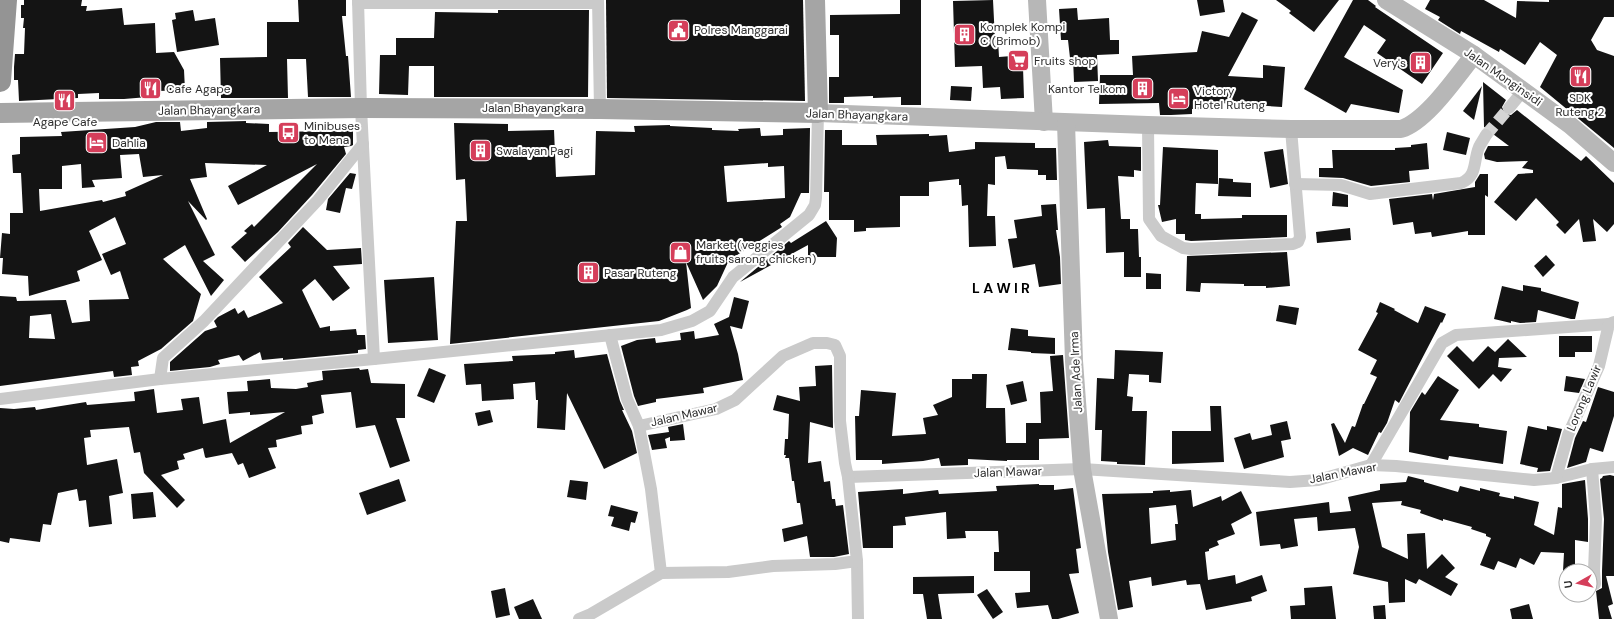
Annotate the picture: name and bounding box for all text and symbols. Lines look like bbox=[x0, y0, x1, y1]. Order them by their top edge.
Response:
public building icon: Polres Manggarai bbox=[666, 17, 692, 43]
place label: Komplek Kompi C (Brimob) bbox=[980, 19, 1066, 49]
building icon: Komplek Kompi C (Brimob) bbox=[952, 21, 978, 47]
place label: Polres Manggarai bbox=[694, 22, 788, 38]
street label: Jalan Monginsidi bbox=[1461, 44, 1545, 110]
supermarket icon: Fruits shop bbox=[1005, 48, 1031, 74]
building icon: Very's bbox=[1408, 50, 1434, 76]
place label: Fruits shop bbox=[1034, 53, 1096, 69]
place label: Very's bbox=[1373, 55, 1406, 71]
restaurant icon: SDK Ruteng 2 bbox=[1567, 64, 1593, 90]
restaurant icon: Cafe Agape bbox=[137, 76, 163, 102]
building icon: Kantor Telkom bbox=[1129, 76, 1155, 102]
place label: Cafe Agape bbox=[166, 81, 231, 97]
place label: Kantor Telkom bbox=[1048, 81, 1126, 97]
place label: Victory Hotel Ruteng bbox=[1194, 83, 1266, 113]
hotel icon: Victory Hotel Ruteng bbox=[1166, 85, 1192, 111]
restaurant icon: Agape Cafe bbox=[52, 88, 78, 114]
place label: SDK Ruteng 2 bbox=[1555, 90, 1605, 120]
street label: Jalan Bhayangkara bbox=[482, 100, 584, 116]
street label: Jalan Bhayangkara bbox=[158, 101, 260, 119]
street label: Jalan Bhayangkara bbox=[806, 105, 908, 125]
place label: Agape Cafe bbox=[33, 114, 97, 130]
place label: Minibuses to Mena bbox=[304, 118, 360, 148]
bus stop icon: Minibuses to Mena bbox=[276, 120, 302, 146]
hotel icon: Dahlia bbox=[83, 130, 109, 156]
place label: Dahlia bbox=[112, 135, 146, 151]
building icon: Swalayan Pagi bbox=[468, 138, 494, 164]
place label: Swalayan Pagi bbox=[496, 143, 573, 159]
place label: Market (veggies fruits sarong chicken) bbox=[696, 237, 816, 267]
shop icon: Market (veggies fruits sarong chicken) bbox=[668, 239, 694, 265]
building icon: Pasar Ruteng bbox=[575, 260, 601, 286]
place label: Pasar Ruteng bbox=[604, 265, 677, 281]
district label: L A W I R bbox=[972, 279, 1030, 297]
street label: Jalan Ade Irma bbox=[1066, 331, 1086, 413]
street label: Lorong Lawir bbox=[1563, 362, 1605, 434]
street label: Jalan Mawar bbox=[649, 399, 720, 430]
street label: Jalan Mawar bbox=[1308, 459, 1379, 487]
street label: Jalan Mawar bbox=[974, 463, 1043, 481]
north arrow bbox=[1558, 563, 1598, 603]
text: U bbox=[1561, 580, 1576, 589]

